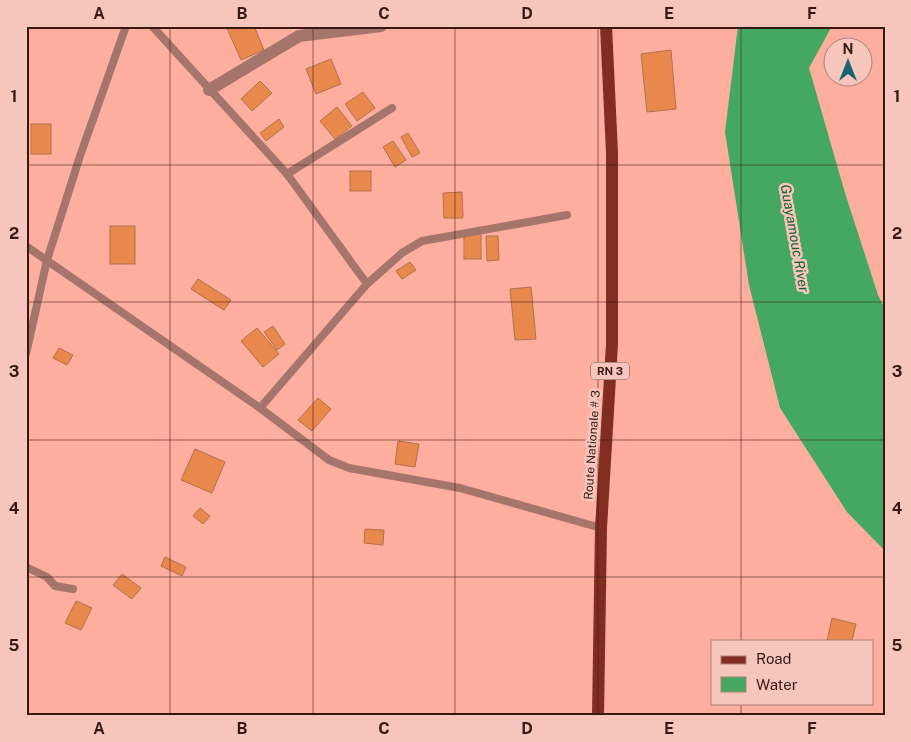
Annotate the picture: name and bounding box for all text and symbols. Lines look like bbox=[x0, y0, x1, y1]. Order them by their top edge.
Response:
text: A bbox=[93, 4, 105, 23]
text: B bbox=[237, 4, 248, 23]
text: C bbox=[378, 4, 390, 23]
text: D bbox=[521, 4, 533, 23]
text: E bbox=[664, 4, 674, 23]
text: F bbox=[807, 4, 817, 23]
north arrow bbox=[824, 38, 874, 88]
text: N bbox=[843, 41, 853, 57]
text: 1 bbox=[11, 87, 17, 106]
text: 1 bbox=[894, 87, 900, 106]
water label: Guayamouc River bbox=[778, 183, 812, 294]
text: 2 bbox=[9, 224, 19, 243]
text: 2 bbox=[892, 224, 902, 243]
text: 3 bbox=[9, 362, 19, 381]
road number: RN 3 bbox=[591, 362, 629, 380]
text: 3 bbox=[892, 362, 902, 381]
street label: Route Nationale # 3 bbox=[581, 390, 603, 500]
text: 4 bbox=[9, 499, 20, 518]
text: 4 bbox=[892, 499, 903, 518]
text: 5 bbox=[9, 636, 20, 655]
text: 5 bbox=[892, 636, 903, 655]
legend bbox=[711, 640, 874, 704]
text: Road bbox=[756, 650, 792, 667]
text: Water bbox=[756, 676, 798, 693]
text: A bbox=[93, 719, 105, 738]
text: B bbox=[237, 719, 248, 738]
text: C bbox=[378, 719, 390, 738]
text: D bbox=[521, 719, 533, 738]
text: E bbox=[664, 719, 674, 738]
text: F bbox=[807, 719, 817, 738]

